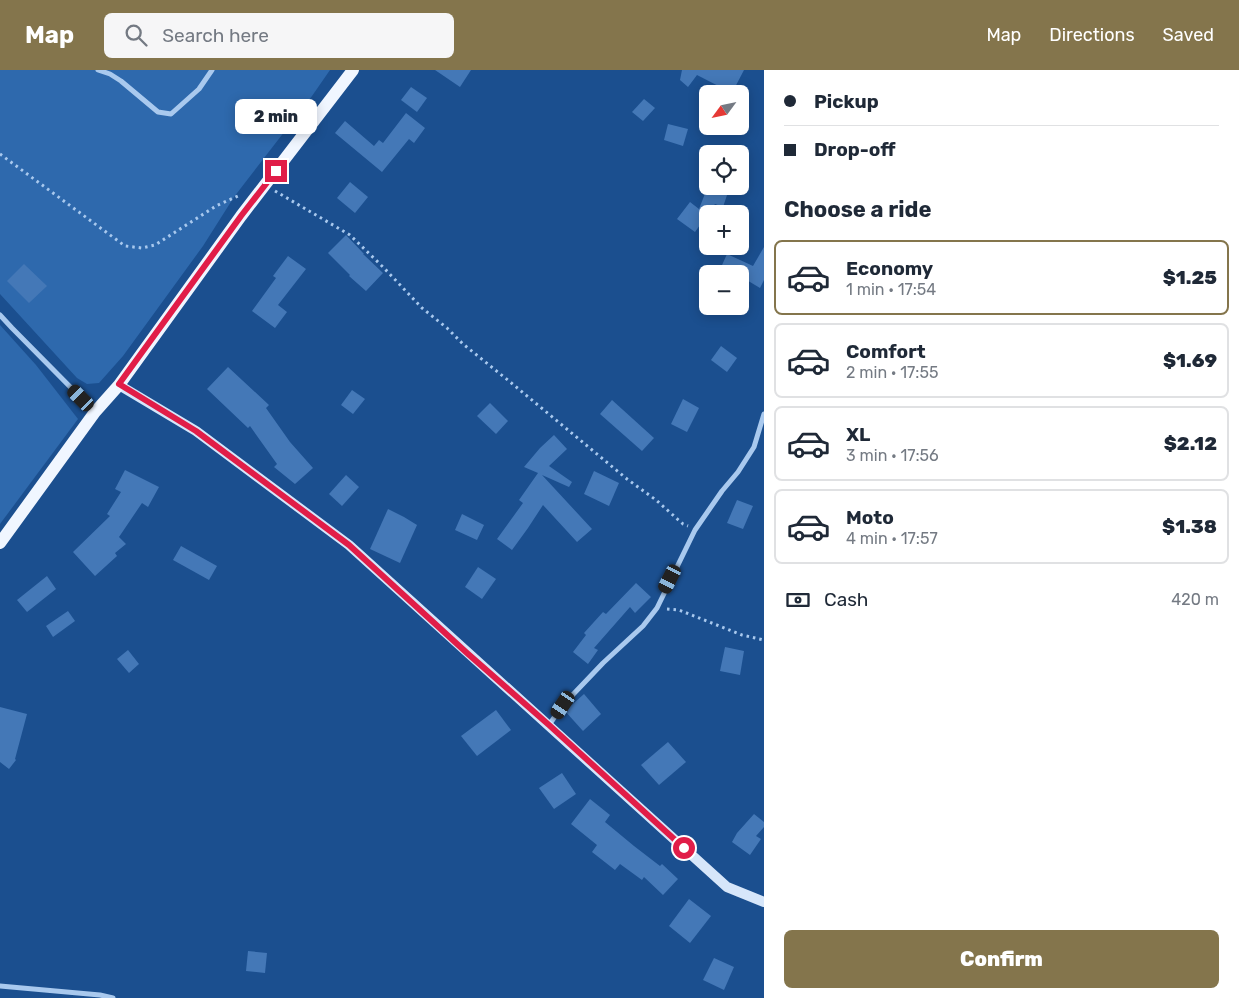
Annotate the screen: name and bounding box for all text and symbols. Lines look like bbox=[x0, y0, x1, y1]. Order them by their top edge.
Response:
search box bbox=[104, 13, 454, 58]
text: Map bbox=[25, 21, 74, 49]
icon: search bbox=[122, 21, 150, 49]
text: Search here bbox=[162, 24, 269, 47]
text: Map bbox=[986, 24, 1021, 46]
text: Directions bbox=[1049, 24, 1135, 46]
text: Saved bbox=[1163, 24, 1214, 46]
north arrow bbox=[699, 85, 749, 135]
map controls bbox=[699, 85, 749, 315]
text: Pickup bbox=[814, 90, 879, 113]
callout: 2 min bbox=[235, 98, 317, 134]
text: 2 min bbox=[254, 107, 298, 126]
text: Drop-off bbox=[814, 138, 896, 161]
button: locate bbox=[699, 145, 749, 195]
route end bbox=[265, 160, 287, 182]
text: Choose a ride bbox=[784, 196, 931, 223]
button: + bbox=[699, 205, 749, 255]
icon: car bbox=[786, 255, 831, 300]
text: Economy bbox=[846, 257, 933, 280]
button: − bbox=[699, 265, 749, 315]
text: $1.25 bbox=[1163, 266, 1217, 289]
text: 1 min · 17:54 bbox=[846, 280, 936, 299]
icon: car bbox=[786, 338, 831, 383]
text: Comfort bbox=[846, 340, 926, 363]
text: $1.69 bbox=[1163, 349, 1217, 372]
text: 2 min · 17:55 bbox=[846, 363, 938, 382]
car bbox=[65, 382, 96, 414]
icon: car bbox=[786, 421, 831, 466]
text: XL bbox=[846, 423, 870, 446]
text: $2.12 bbox=[1164, 432, 1217, 455]
text: 3 min · 17:56 bbox=[846, 446, 939, 465]
icon: car bbox=[786, 504, 831, 549]
text: Moto bbox=[846, 506, 894, 529]
text: $1.38 bbox=[1162, 515, 1217, 538]
text: 4 min · 17:57 bbox=[846, 529, 938, 548]
car bbox=[656, 562, 683, 596]
icon: cash bbox=[784, 586, 812, 614]
text: Cash bbox=[824, 588, 868, 611]
text: 420 m bbox=[1171, 590, 1219, 609]
car bbox=[548, 688, 577, 722]
route start bbox=[673, 837, 695, 859]
button: Confirm bbox=[784, 930, 1219, 988]

